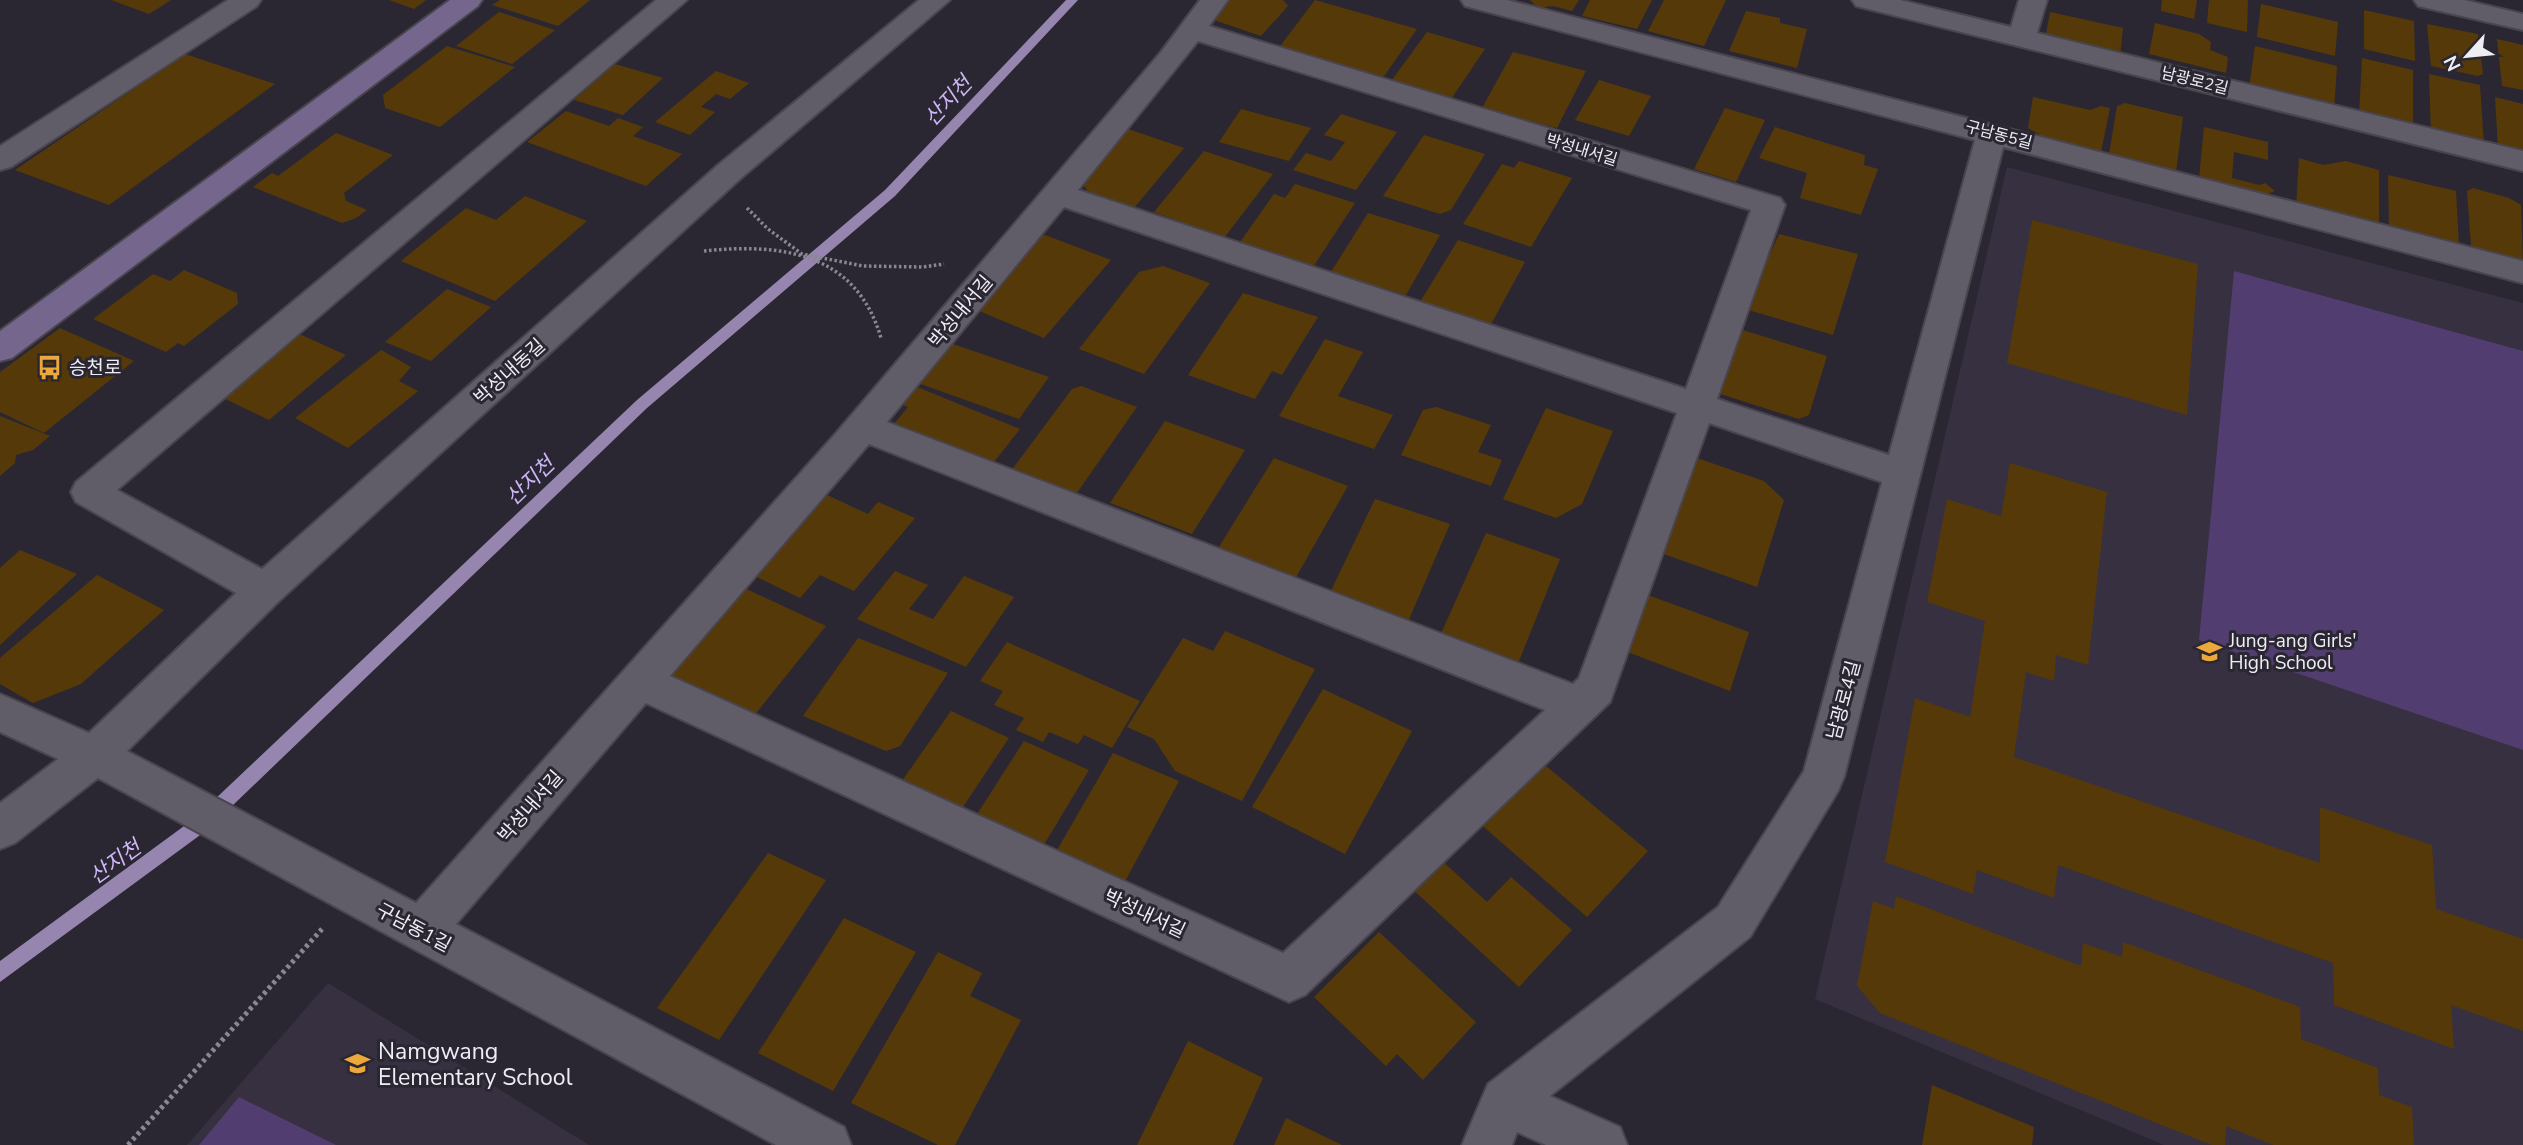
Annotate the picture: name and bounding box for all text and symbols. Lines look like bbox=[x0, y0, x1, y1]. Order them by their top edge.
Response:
north arrow bbox=[2432, 21, 2502, 91]
text: N bbox=[2438, 51, 2468, 76]
street label: 남광로2길 bbox=[2159, 62, 2231, 100]
water label: 산지천 bbox=[918, 68, 980, 132]
street label: 구남동5길 bbox=[1963, 115, 2035, 154]
street label: 박성내서길 bbox=[1543, 129, 1620, 171]
street label: 박성내서길 bbox=[923, 270, 999, 353]
street label: 박성내동길 bbox=[468, 333, 551, 411]
bus stop icon: 승천로 bbox=[35, 353, 63, 381]
place label: 승천로 bbox=[69, 355, 121, 381]
water label: 산지천 bbox=[499, 449, 562, 511]
place label: Jung-ang Girls' High School bbox=[2228, 628, 2357, 676]
school or university icon: Jung-ang Girls' High School bbox=[2195, 637, 2223, 665]
street label: 남광로4길 bbox=[1821, 658, 1867, 743]
street label: 박성내서길 bbox=[492, 765, 569, 848]
water label: 산지천 bbox=[83, 832, 149, 890]
street label: 박성내서길 bbox=[1099, 884, 1190, 944]
street label: 구남동1길 bbox=[372, 897, 456, 958]
place label: Namgwang Elementary School bbox=[378, 1036, 573, 1093]
school or university icon: Namgwang Elementary School bbox=[344, 1050, 372, 1078]

